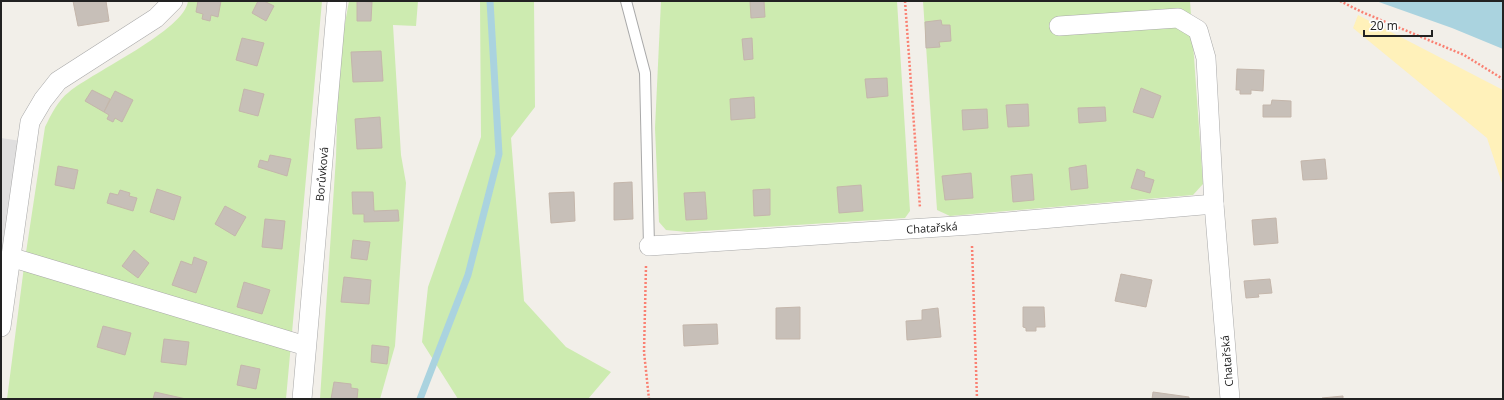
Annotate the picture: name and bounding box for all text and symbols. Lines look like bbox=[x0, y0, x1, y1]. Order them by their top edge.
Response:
scale bar bbox=[1364, 12, 1432, 38]
text: 20 m bbox=[1370, 17, 1398, 34]
street label: Borůvková bbox=[312, 146, 331, 202]
street label: Chatařská bbox=[906, 218, 958, 237]
street label: Chatařská bbox=[1217, 335, 1236, 387]

